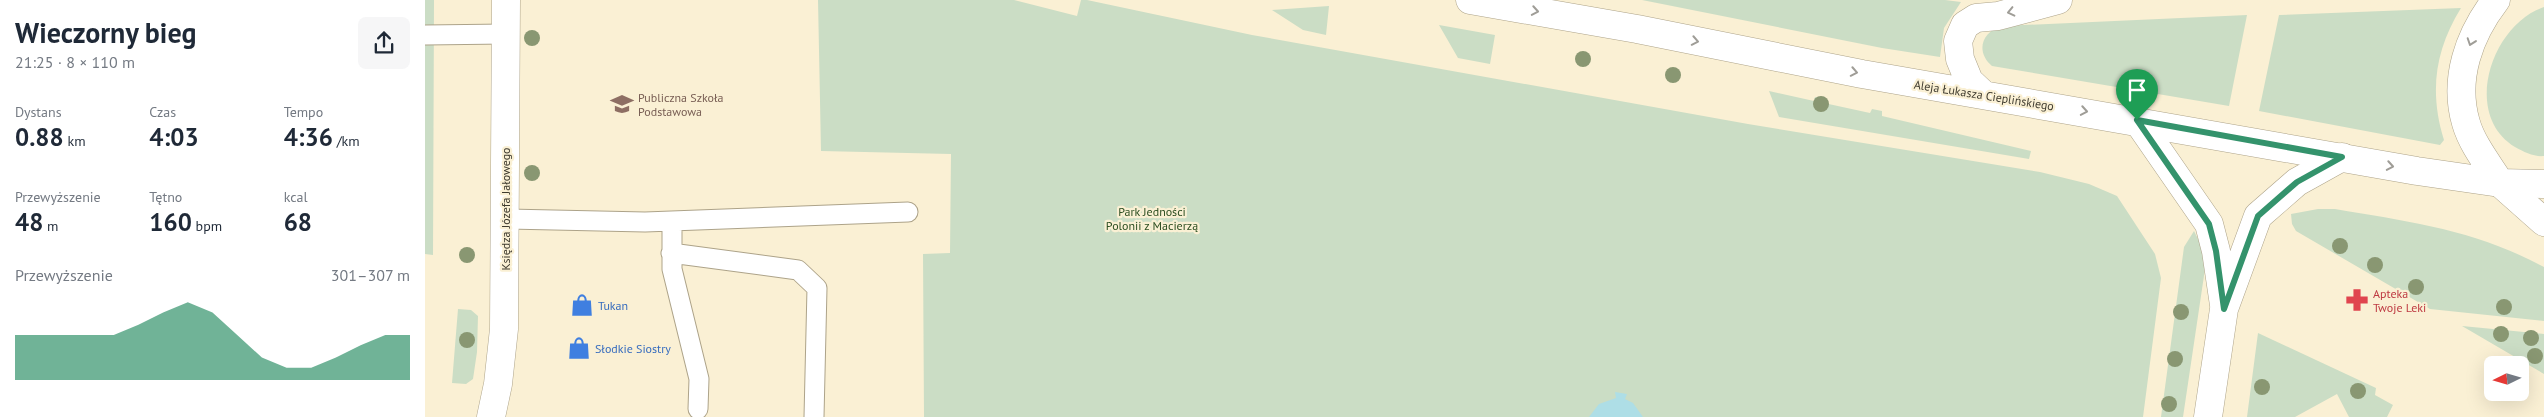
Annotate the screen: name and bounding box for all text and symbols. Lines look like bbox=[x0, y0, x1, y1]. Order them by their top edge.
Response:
one-way arrow bbox=[1530, 6, 1539, 16]
one-way arrow bbox=[2007, 6, 2016, 17]
text: Wieczorny bieg bbox=[15, 14, 196, 51]
button: share bbox=[358, 17, 410, 69]
one-way arrow bbox=[1690, 35, 1699, 45]
one-way arrow bbox=[2467, 37, 2477, 46]
text: 21:25 · 8 × 110 m bbox=[15, 52, 135, 72]
one-way arrow bbox=[1850, 67, 1858, 77]
pin bbox=[2116, 69, 2158, 120]
icon: arrive bbox=[2123, 76, 2151, 104]
street label: Aleja Łukasza Cieplińskiego bbox=[1913, 77, 2055, 113]
place label: Publiczna Szkoła Podstawowa bbox=[638, 90, 724, 119]
school or university icon: Publiczna Szkoła Podstawowa bbox=[609, 91, 635, 117]
text: Dystans bbox=[15, 103, 62, 121]
text: Czas bbox=[149, 103, 176, 121]
text: Tempo bbox=[284, 103, 323, 121]
one-way arrow bbox=[2080, 106, 2089, 116]
text: 0.88 bbox=[15, 121, 64, 153]
text: 4:03 bbox=[149, 121, 199, 153]
text: 4:36 bbox=[284, 121, 333, 153]
text: km bbox=[64, 132, 86, 150]
text: /km bbox=[333, 132, 360, 150]
street label: Księdza Józefa Jałowego bbox=[498, 147, 513, 271]
one-way arrow bbox=[2386, 160, 2394, 170]
text: Przewyższenie bbox=[15, 188, 101, 206]
text: Tętno bbox=[149, 188, 182, 206]
text: kcal bbox=[284, 188, 308, 206]
park label: Park Jedności Polonii z Macierzą bbox=[1106, 204, 1198, 233]
text: 48 bbox=[15, 206, 43, 238]
text: 160 bbox=[149, 206, 192, 238]
text: 68 bbox=[284, 206, 312, 238]
text: m bbox=[43, 217, 58, 235]
text: bpm bbox=[192, 217, 222, 235]
text: Przewyższenie bbox=[15, 265, 113, 285]
text: 301–307 m bbox=[331, 265, 410, 285]
place label: Apteka Twoje Leki bbox=[2373, 286, 2426, 315]
pharmacy icon: Apteka Twoje Leki bbox=[2344, 287, 2370, 313]
shop icon: Tukan bbox=[569, 292, 595, 318]
place label: Tukan bbox=[598, 298, 628, 313]
shop icon: Słodkie Siostry bbox=[566, 335, 592, 361]
place label: Słodkie Siostry bbox=[595, 341, 671, 356]
north arrow bbox=[2484, 356, 2529, 401]
map controls bbox=[2484, 356, 2529, 401]

